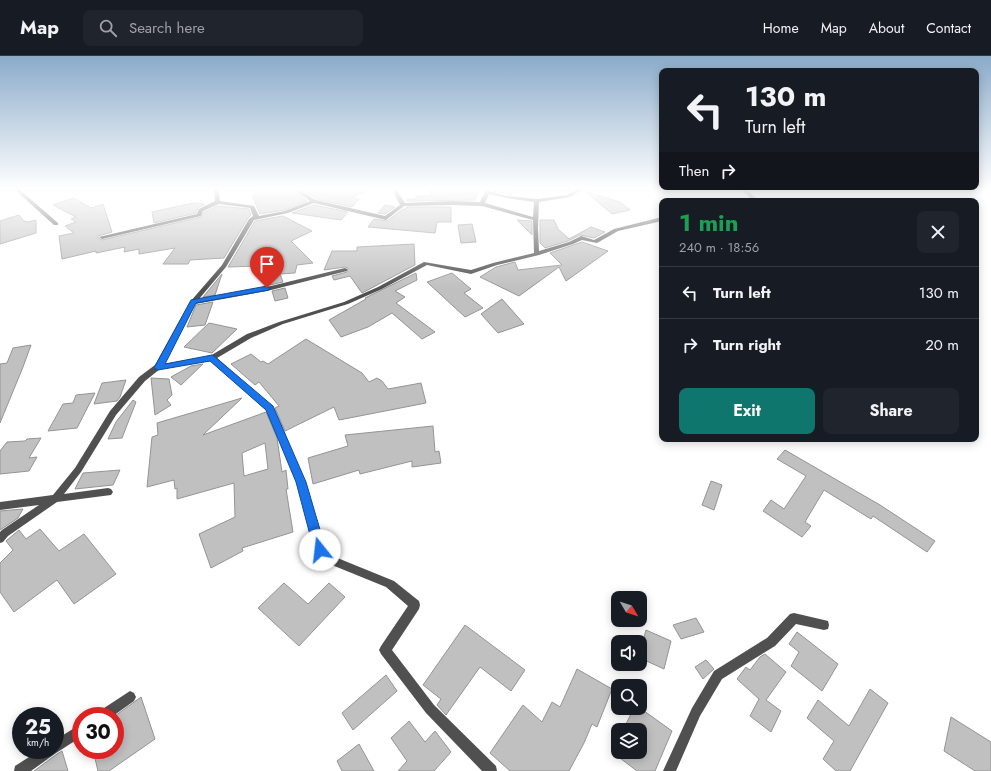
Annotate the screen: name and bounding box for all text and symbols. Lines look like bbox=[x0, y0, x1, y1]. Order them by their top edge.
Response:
search box bbox=[83, 10, 363, 46]
text: Map bbox=[20, 14, 59, 41]
icon: search bbox=[97, 17, 119, 39]
text: Search here bbox=[129, 17, 205, 39]
text: Home bbox=[763, 18, 799, 38]
text: Map bbox=[821, 18, 847, 38]
text: About bbox=[869, 18, 904, 38]
text: Contact bbox=[926, 18, 971, 38]
text: 130 m bbox=[745, 76, 827, 117]
icon: left bbox=[679, 84, 731, 136]
text: Turn left bbox=[745, 114, 805, 140]
text: Then bbox=[679, 160, 709, 182]
icon: right bbox=[717, 160, 739, 182]
text: 1 min bbox=[679, 205, 739, 240]
button: close bbox=[917, 211, 959, 253]
text: 240 m · 18:56 bbox=[679, 238, 759, 257]
pin bbox=[250, 247, 284, 288]
icon: arrive bbox=[256, 253, 278, 275]
icon: left bbox=[679, 282, 701, 304]
text: Turn left bbox=[713, 282, 771, 304]
text: 130 m bbox=[919, 282, 959, 304]
icon: right bbox=[679, 334, 701, 356]
text: Turn right bbox=[713, 334, 781, 356]
text: 20 m bbox=[925, 334, 959, 356]
button: Exit bbox=[679, 388, 815, 434]
button: Share bbox=[823, 388, 959, 434]
position arrow bbox=[299, 529, 341, 571]
north arrow bbox=[611, 591, 647, 627]
map controls bbox=[611, 591, 647, 759]
button: sound bbox=[611, 635, 647, 671]
button: search bbox=[611, 679, 647, 715]
speed limit sign: 30 bbox=[72, 707, 124, 759]
text: 25 bbox=[25, 713, 51, 742]
button: layers bbox=[611, 723, 647, 759]
text: km/h bbox=[27, 735, 49, 750]

